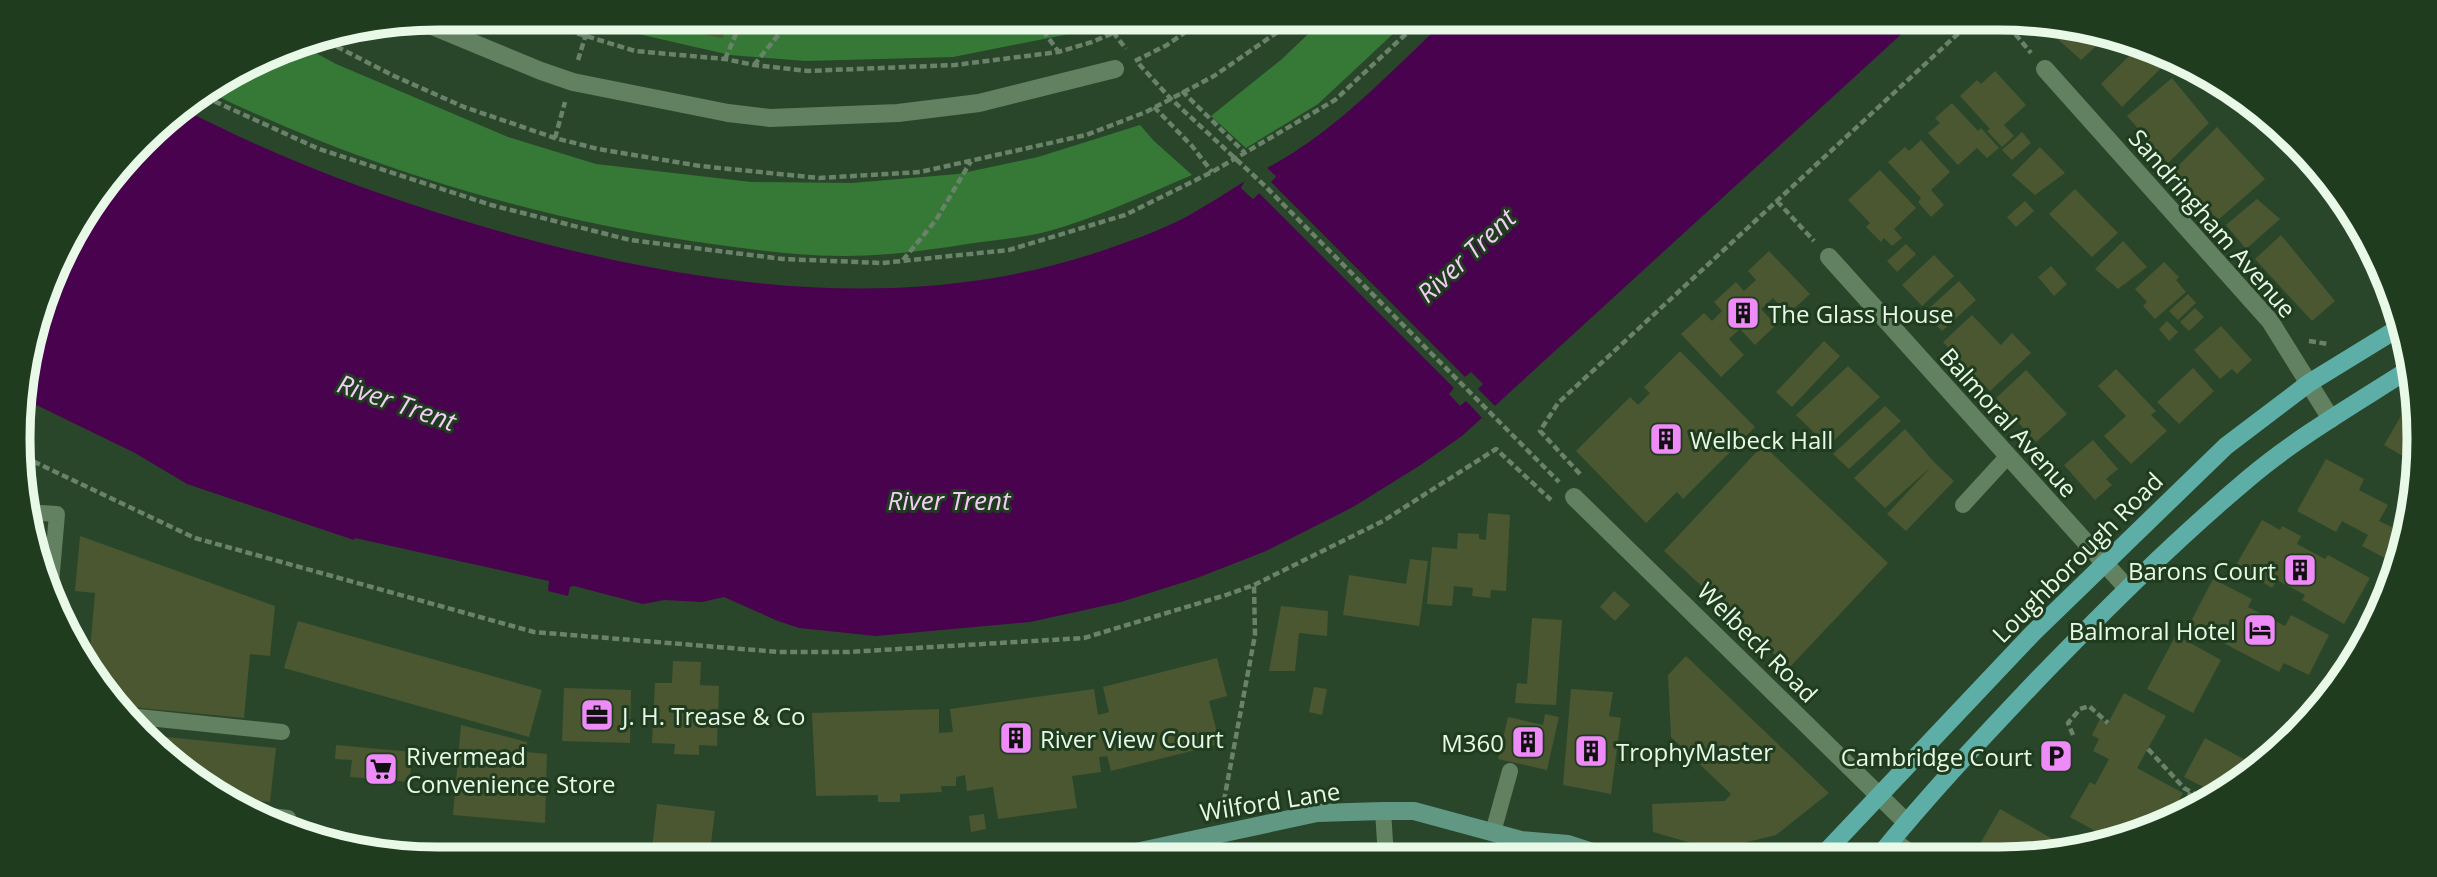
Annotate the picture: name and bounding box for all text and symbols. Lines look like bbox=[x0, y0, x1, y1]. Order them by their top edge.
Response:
street label: Sandringham Avenue bbox=[2122, 122, 2304, 324]
water label: River Trent bbox=[1409, 199, 1524, 310]
building icon: The Glass House bbox=[1724, 294, 1762, 332]
place label: The Glass House bbox=[1768, 297, 1953, 330]
street label: Balmoral Avenue bbox=[1933, 340, 2085, 504]
water label: River Trent bbox=[333, 365, 462, 440]
building icon: Welbeck Hall bbox=[1647, 420, 1685, 458]
place label: Welbeck Hall bbox=[1690, 423, 1833, 456]
street label: Loughborough Road bbox=[1984, 464, 2170, 650]
water label: River Trent bbox=[887, 482, 1012, 518]
building icon: Barons Court bbox=[2281, 551, 2319, 589]
place label: Barons Court bbox=[2128, 554, 2276, 587]
street label: Welbeck Road bbox=[1691, 575, 1825, 709]
hotel icon: Balmoral Hotel bbox=[2241, 611, 2279, 649]
place label: Balmoral Hotel bbox=[2069, 614, 2236, 647]
office icon: J. H. Trease & Co bbox=[578, 696, 616, 734]
place label: J. H. Trease & Co bbox=[620, 699, 805, 732]
building icon: River View Court bbox=[997, 719, 1035, 757]
place label: River View Court bbox=[1040, 722, 1224, 755]
building icon: M360 bbox=[1509, 723, 1547, 761]
place label: M360 bbox=[1441, 726, 1504, 759]
building icon: TrophyMaster bbox=[1572, 732, 1610, 770]
place label: TrophyMaster bbox=[1616, 735, 1773, 768]
parking icon: Cambridge Court bbox=[2037, 737, 2075, 775]
place label: Rivermead Convenience Store bbox=[406, 739, 615, 800]
place label: Cambridge Court bbox=[1841, 740, 2032, 773]
supermarket icon: Rivermead Convenience Store bbox=[362, 750, 400, 788]
street label: Wilford Lane bbox=[1198, 774, 1342, 828]

